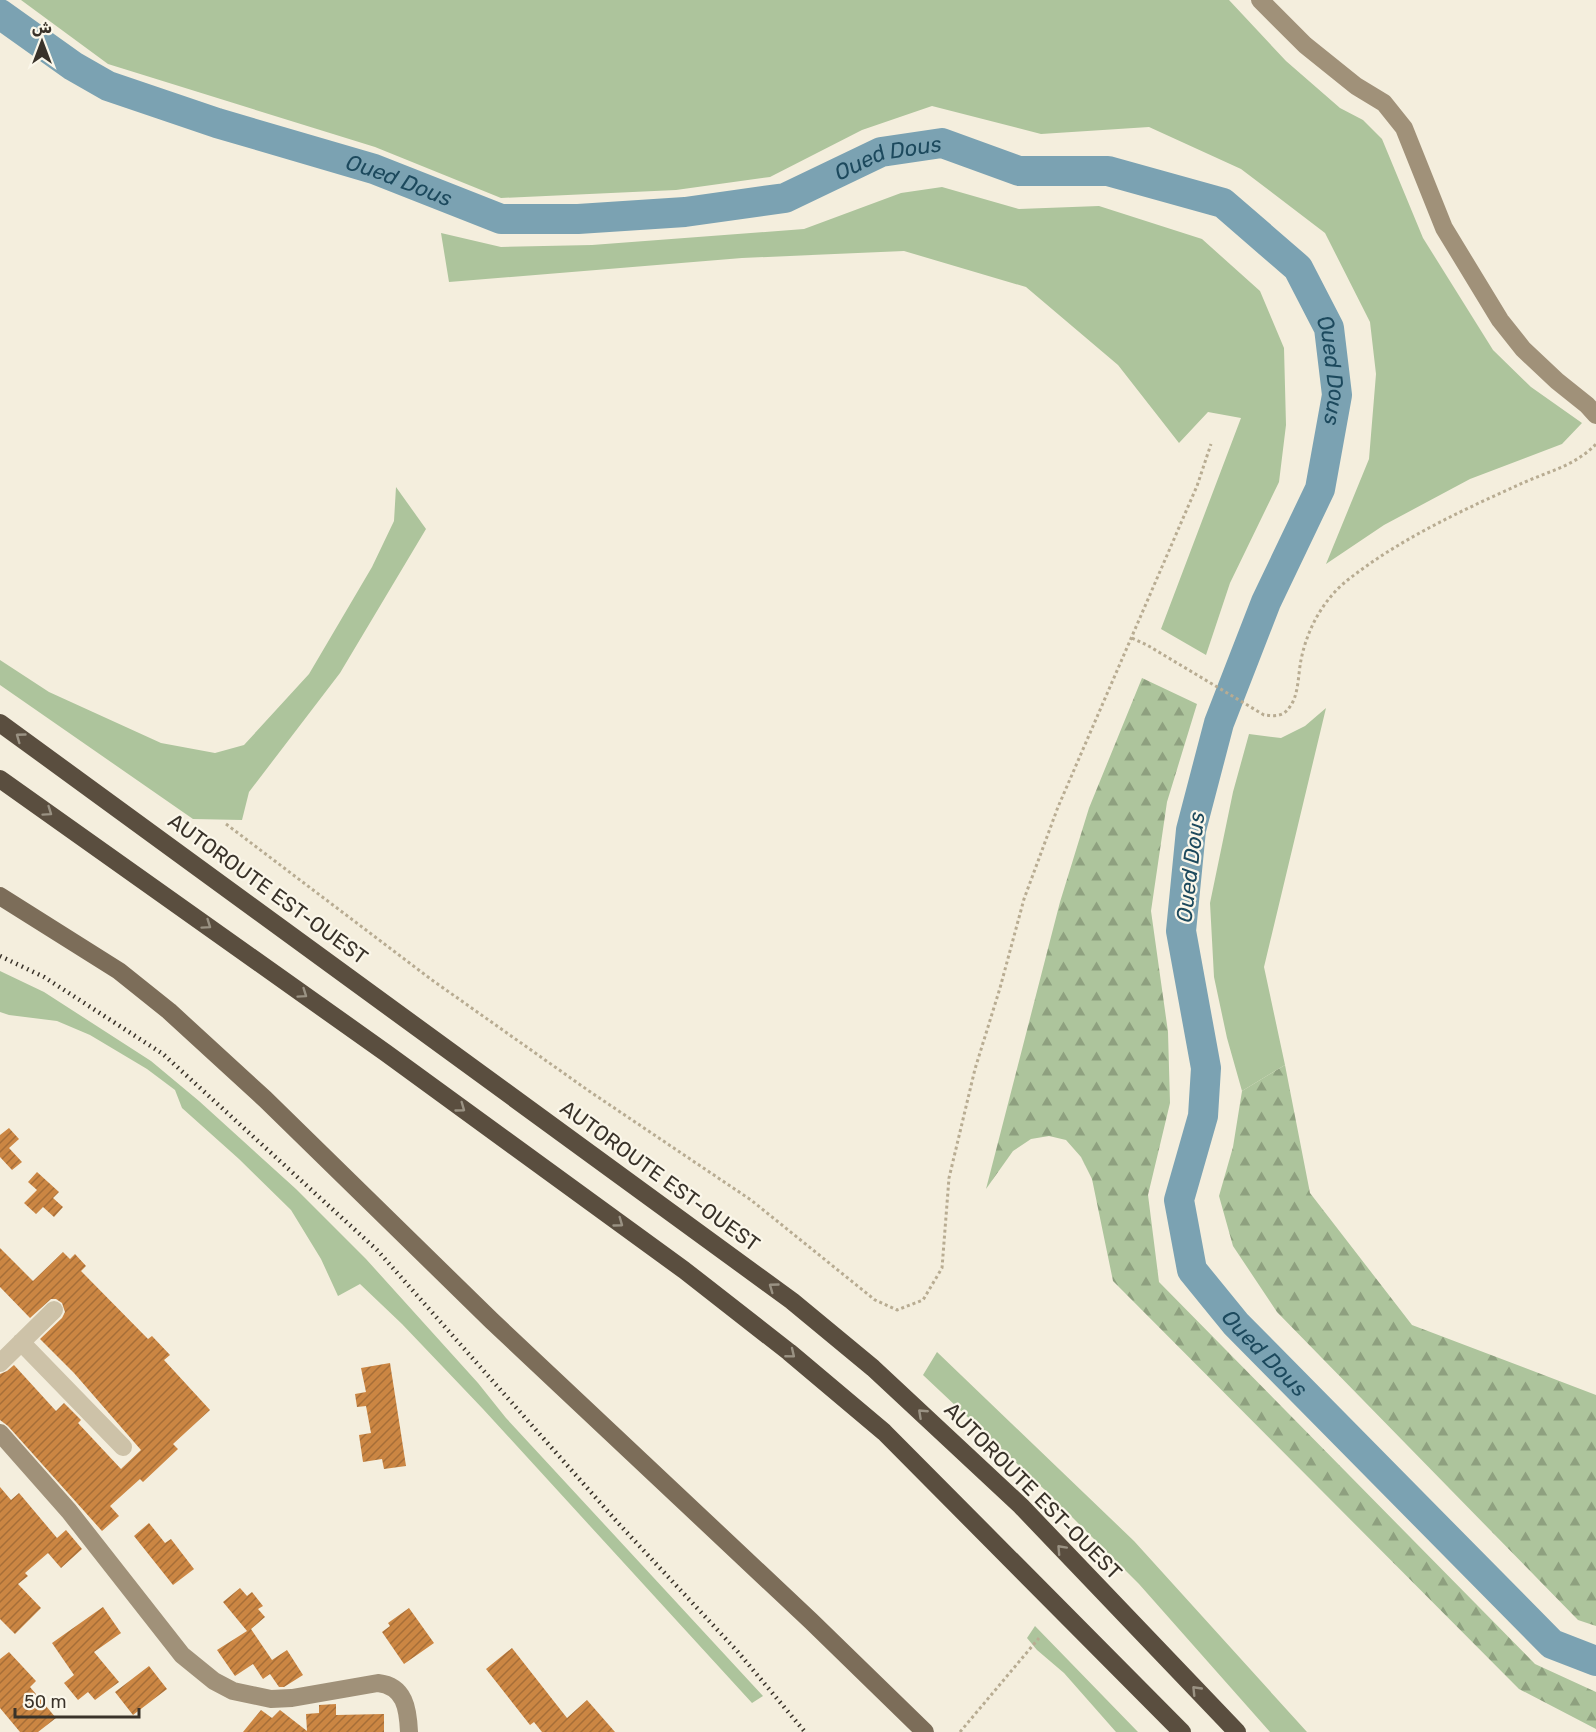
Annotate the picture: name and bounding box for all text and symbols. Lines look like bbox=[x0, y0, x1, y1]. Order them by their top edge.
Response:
north arrow bbox=[12, 12, 72, 72]
text: ش bbox=[32, 18, 52, 37]
water label: Oued Dous bbox=[830, 130, 943, 186]
water label: Oued Dous bbox=[343, 149, 456, 212]
water label: Oued Dous bbox=[1311, 310, 1351, 427]
one-way arrow bbox=[16, 734, 27, 745]
one-way arrow bbox=[41, 805, 52, 816]
street label: AUTOROUTE EST-OUEST bbox=[164, 808, 373, 969]
water label: Oued Dous bbox=[1170, 810, 1211, 924]
one-way arrow bbox=[200, 918, 211, 929]
one-way arrow bbox=[297, 987, 308, 998]
street label: AUTOROUTE EST-OUEST bbox=[556, 1095, 765, 1256]
one-way arrow bbox=[455, 1101, 466, 1112]
one-way arrow bbox=[613, 1215, 624, 1226]
one-way arrow bbox=[768, 1283, 779, 1294]
water label: Oued Dous bbox=[1216, 1304, 1313, 1402]
one-way arrow bbox=[784, 1346, 795, 1357]
street label: AUTOROUTE EST-OUEST bbox=[939, 1397, 1127, 1585]
one-way arrow bbox=[918, 1409, 928, 1420]
one-way arrow bbox=[1058, 1545, 1069, 1556]
scale bar bbox=[15, 1681, 140, 1719]
one-way arrow bbox=[1192, 1686, 1203, 1696]
text: 50 m bbox=[24, 1691, 67, 1713]

